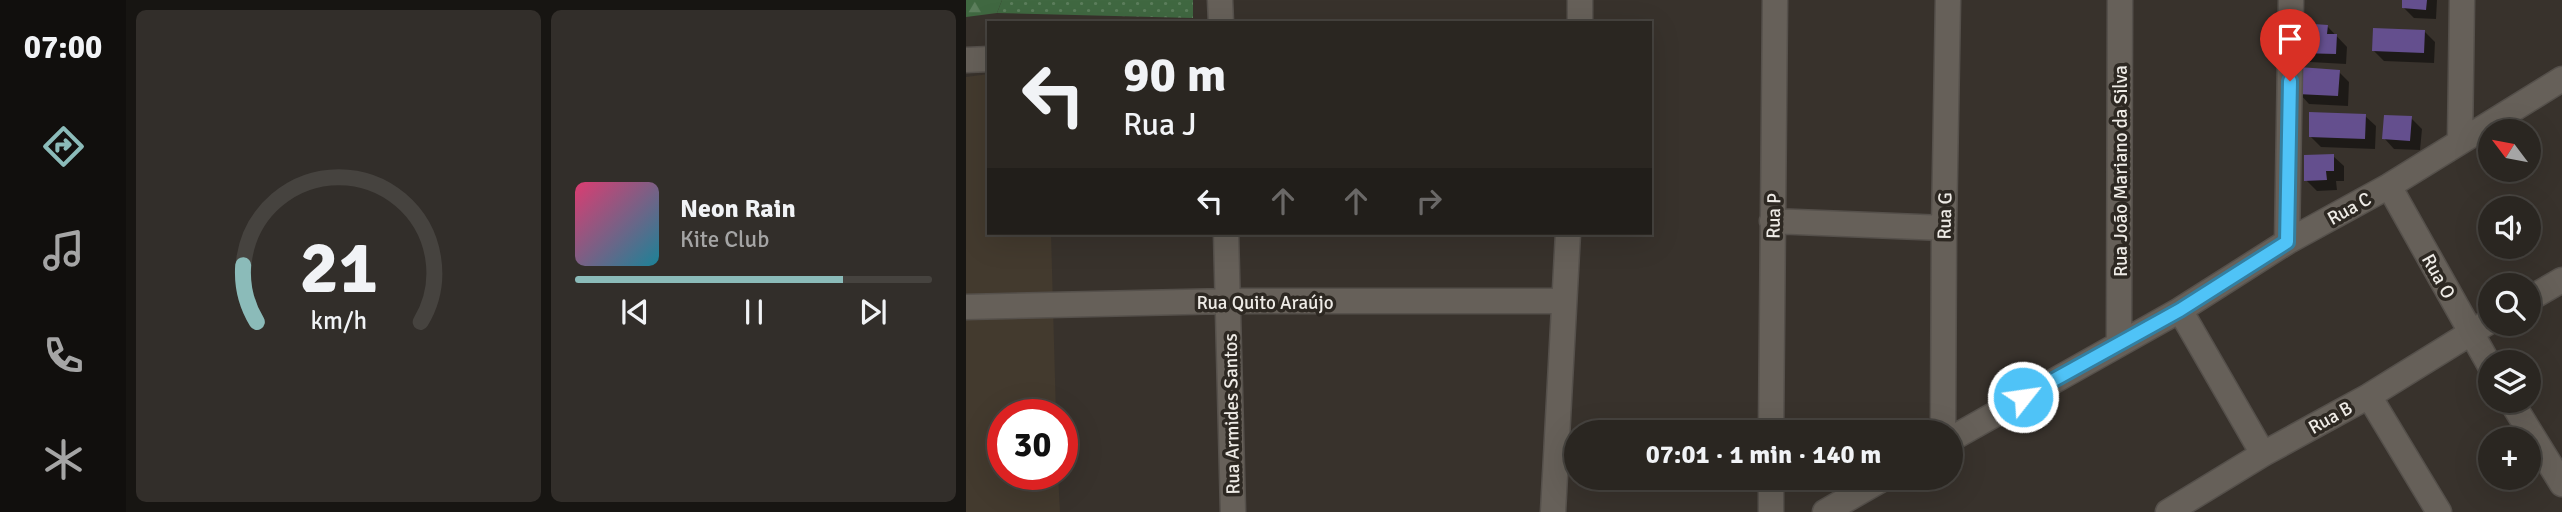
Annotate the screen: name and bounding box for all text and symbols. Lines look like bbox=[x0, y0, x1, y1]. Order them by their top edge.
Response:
pin bbox=[2260, 9, 2320, 81]
icon: arrive bbox=[2271, 20, 2309, 58]
text: 07:00 bbox=[24, 28, 102, 67]
text: 90 m bbox=[1123, 45, 1226, 105]
icon: left bbox=[1008, 49, 1099, 140]
street label: Rua João Mariano da Silva bbox=[2109, 65, 2133, 277]
text: Rua J bbox=[1123, 105, 1197, 144]
north arrow bbox=[2478, 119, 2541, 182]
map controls bbox=[2478, 119, 2541, 490]
icon: directions bbox=[39, 122, 88, 171]
icon: left bbox=[1191, 182, 1229, 220]
icon: ahead bbox=[1264, 182, 1302, 220]
icon: ahead bbox=[1337, 182, 1375, 220]
icon: right bbox=[1410, 182, 1448, 220]
street label: Rua C bbox=[2323, 187, 2376, 231]
street label: Rua G bbox=[1933, 192, 1957, 240]
text: Neon Rain bbox=[680, 193, 796, 225]
street label: Rua P bbox=[1762, 193, 1786, 239]
button: sound bbox=[2478, 196, 2541, 259]
text: 21 bbox=[299, 224, 378, 313]
text: Kite Club bbox=[680, 225, 769, 254]
icon: music bbox=[39, 226, 88, 275]
street label: Rua O bbox=[2416, 250, 2460, 303]
button: search bbox=[2478, 273, 2541, 336]
street label: Rua Quito Araújo bbox=[1196, 291, 1334, 315]
icon: previous bbox=[616, 293, 654, 331]
icon: pause bbox=[735, 293, 773, 331]
icon: next bbox=[854, 293, 892, 331]
text: km/h bbox=[310, 305, 367, 336]
icon: phone bbox=[39, 331, 88, 380]
street label: Rua Armides Santos bbox=[1219, 333, 1245, 495]
button: layers bbox=[2478, 350, 2541, 413]
position arrow bbox=[1986, 360, 2060, 434]
street label: Rua B bbox=[2304, 396, 2357, 440]
speed limit sign: 30 bbox=[987, 399, 1078, 490]
button: + bbox=[2478, 427, 2541, 490]
icon: climate bbox=[39, 435, 88, 484]
text: 07:01 · 1 min · 140 m bbox=[1646, 439, 1881, 471]

